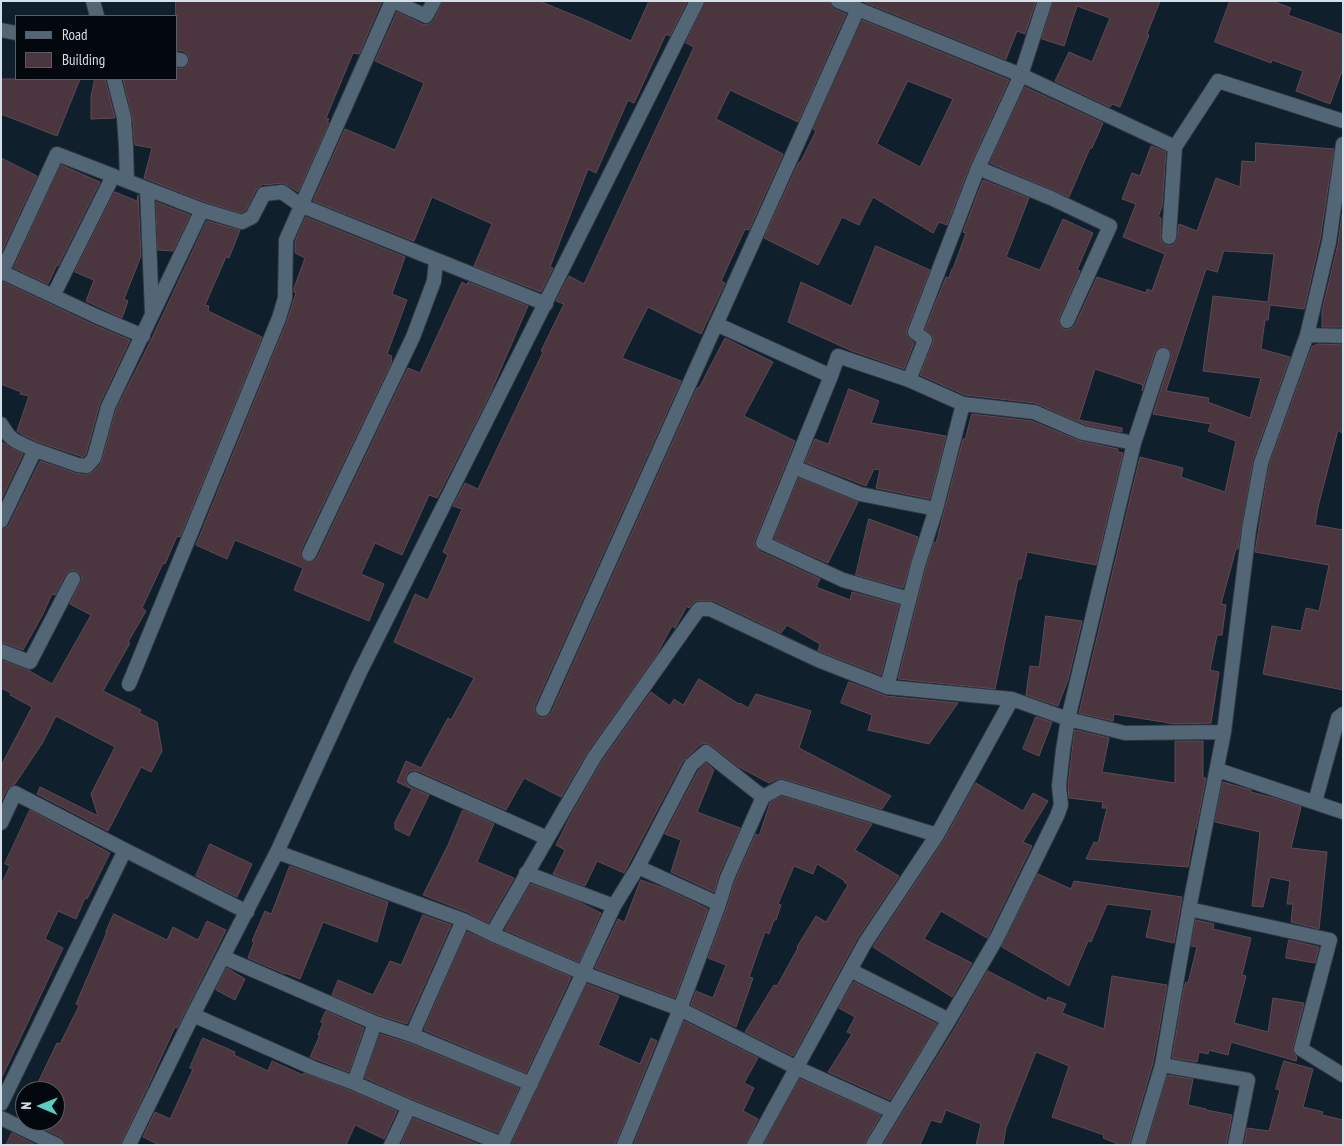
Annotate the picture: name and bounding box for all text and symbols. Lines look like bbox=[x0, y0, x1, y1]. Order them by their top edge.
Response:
legend bbox=[15, 15, 178, 80]
text: Road bbox=[62, 25, 88, 44]
text: Building bbox=[62, 50, 105, 69]
north arrow bbox=[15, 1081, 65, 1131]
text: N bbox=[17, 1102, 35, 1110]

